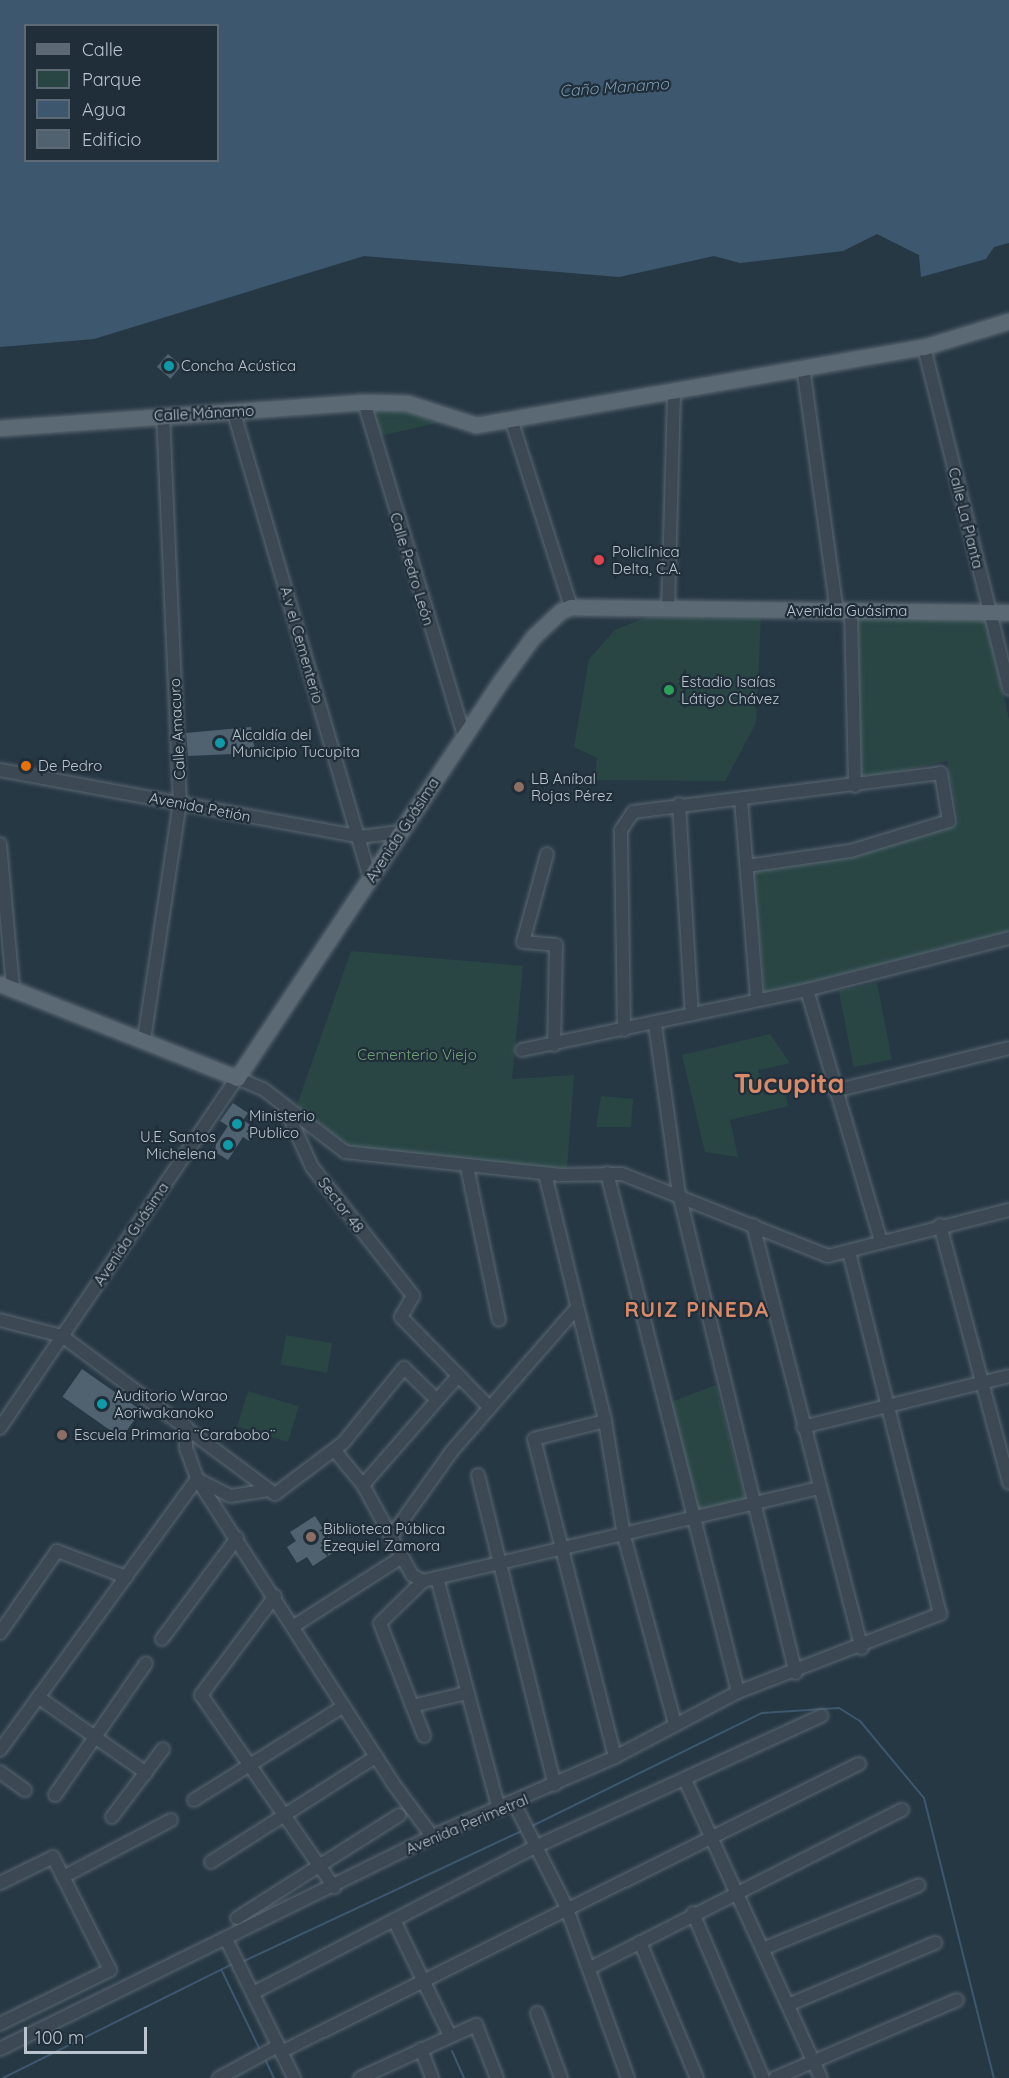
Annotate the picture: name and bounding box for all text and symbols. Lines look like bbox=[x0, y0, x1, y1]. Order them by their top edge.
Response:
legend bbox=[24, 24, 219, 162]
text: Calle bbox=[82, 38, 123, 61]
text: Parque bbox=[82, 68, 141, 91]
water label: Caño Manamo bbox=[559, 74, 669, 100]
text: Agua bbox=[82, 98, 126, 121]
text: Edificio bbox=[82, 128, 141, 151]
place label: Concha Acústica bbox=[181, 357, 296, 375]
marker: Concha Acústica bbox=[162, 359, 176, 373]
street label: Calle Mánamo bbox=[153, 401, 255, 425]
street label: Calle La Planta bbox=[945, 466, 987, 570]
street label: Calle Pedro León bbox=[386, 510, 438, 628]
place label: Policlínica Delta, C.A. bbox=[612, 542, 681, 577]
marker: Policlínica Delta, C.A. bbox=[590, 551, 608, 569]
street label: A.v el Cementerio bbox=[277, 584, 327, 706]
street label: Avenida Guásima bbox=[787, 602, 907, 620]
place label: Estadio Isaías Látigo Chávez bbox=[681, 672, 779, 707]
street label: Calle Amacuro bbox=[165, 678, 189, 780]
marker: Estadio Isaías Látigo Chávez bbox=[662, 683, 676, 697]
place label: Alcaldía del Municipio Tucupita bbox=[232, 725, 360, 760]
marker: Alcaldía del Municipio Tucupita bbox=[213, 736, 227, 750]
place label: De Pedro bbox=[38, 757, 102, 775]
marker: De Pedro bbox=[19, 759, 33, 773]
place label: LB Aníbal Rojas Pérez bbox=[531, 769, 613, 804]
street label: Avenida Guásima bbox=[362, 774, 442, 886]
marker: LB Aníbal Rojas Pérez bbox=[512, 780, 526, 794]
street label: Avenida Petión bbox=[148, 788, 252, 826]
park label: Cementerio Viejo bbox=[357, 1046, 477, 1064]
district label: Tucupita bbox=[734, 1068, 844, 1100]
place label: Ministerio Publico bbox=[249, 1106, 315, 1141]
marker: Ministerio Publico bbox=[230, 1117, 244, 1131]
place label: U.E. Santos Michelena bbox=[140, 1127, 216, 1162]
marker: U.E. Santos Michelena bbox=[221, 1138, 235, 1152]
street label: Sector 48 bbox=[314, 1174, 368, 1236]
street label: Avenida Guásima bbox=[90, 1179, 172, 1289]
district label: RUIZ PINEDA bbox=[624, 1296, 770, 1322]
place label: Auditorio Warao Aoriwakanoko bbox=[114, 1386, 228, 1421]
marker: Auditorio Warao Aoriwakanoko bbox=[95, 1397, 109, 1411]
place label: Escuela Primaria ¨Carabobo¨ bbox=[74, 1426, 276, 1444]
marker: Escuela Primaria ¨Carabobo¨ bbox=[55, 1428, 69, 1442]
place label: Biblioteca Pública Ezequiel Zamora bbox=[323, 1519, 445, 1554]
marker: Biblioteca Pública Ezequiel Zamora bbox=[304, 1530, 318, 1544]
street label: Avenida Perimetral bbox=[403, 1790, 531, 1858]
scale bar bbox=[27, 2015, 150, 2053]
text: 100 m bbox=[35, 2026, 84, 2049]

